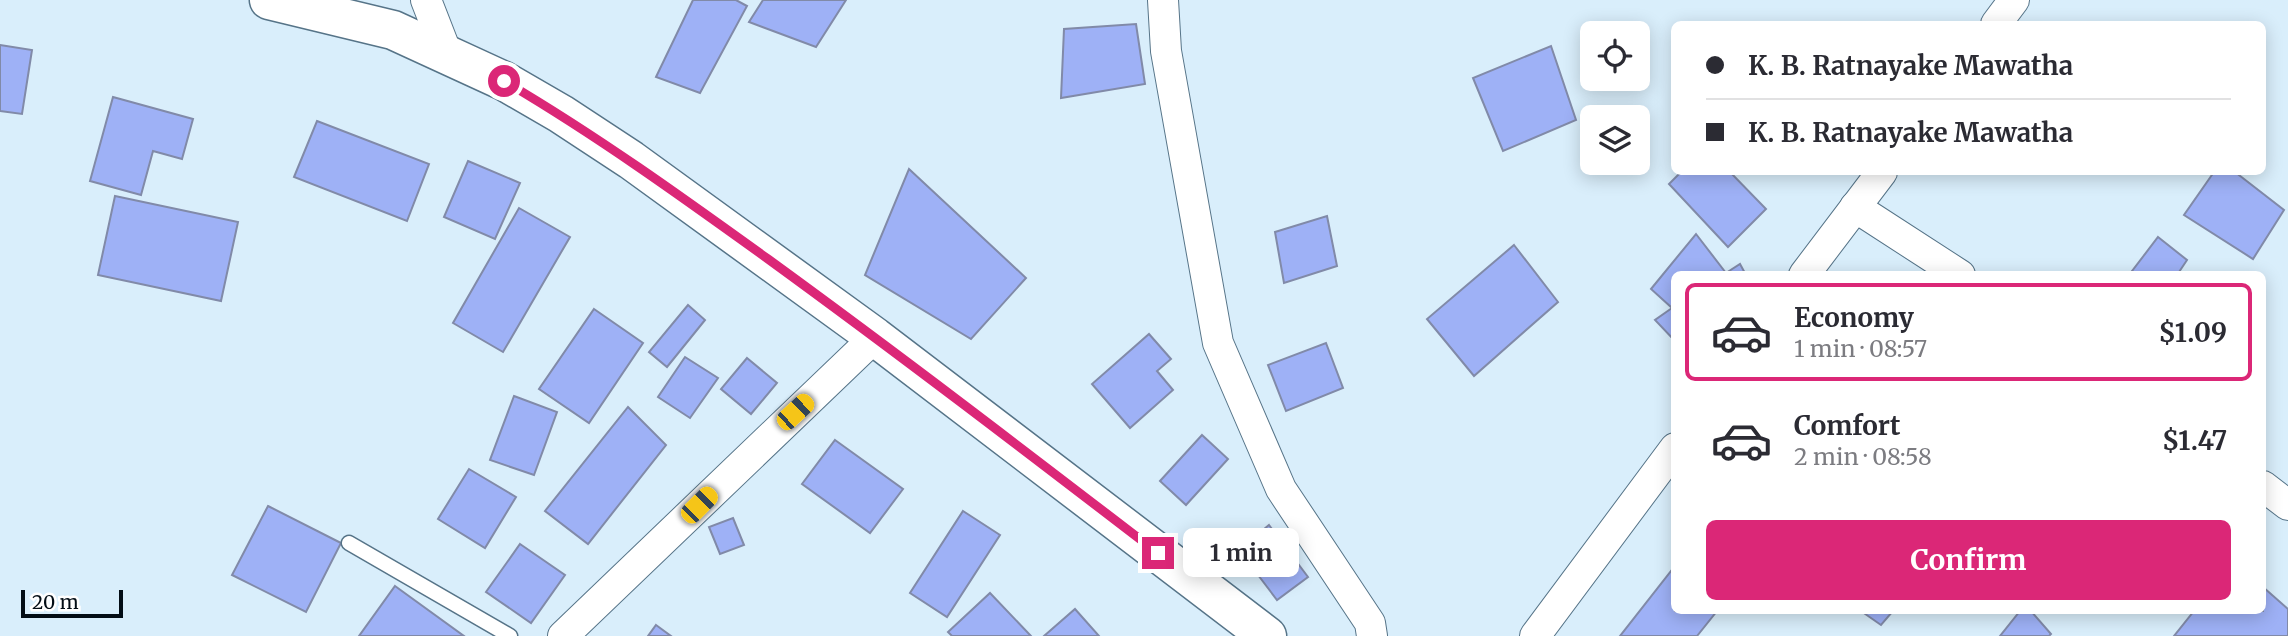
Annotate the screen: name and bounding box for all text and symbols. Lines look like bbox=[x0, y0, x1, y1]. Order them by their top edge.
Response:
map controls bbox=[1580, 21, 1650, 175]
button: locate bbox=[1580, 21, 1650, 91]
text: K. B. Ratnayake Mawatha bbox=[1748, 49, 2073, 82]
route start bbox=[488, 65, 520, 97]
button: layers bbox=[1580, 105, 1650, 175]
text: K. B. Ratnayake Mawatha bbox=[1748, 116, 2073, 149]
icon: car bbox=[1710, 301, 1773, 364]
text: Economy bbox=[1794, 301, 1914, 334]
text: $1.09 bbox=[2159, 316, 2227, 349]
text: 1 min · 08:57 bbox=[1794, 334, 1927, 363]
car bbox=[773, 390, 818, 434]
icon: car bbox=[1710, 409, 1773, 472]
text: Comfort bbox=[1794, 409, 1900, 442]
text: $1.47 bbox=[2162, 424, 2227, 457]
text: 2 min · 08:58 bbox=[1794, 442, 1932, 471]
car bbox=[677, 483, 722, 527]
button: Confirm bbox=[1706, 520, 2231, 600]
callout: 1 min bbox=[1182, 528, 1298, 578]
route end bbox=[1142, 537, 1174, 569]
text: 1 min bbox=[1210, 538, 1272, 567]
scale bar bbox=[21, 587, 122, 619]
text: 20 m bbox=[32, 590, 79, 614]

